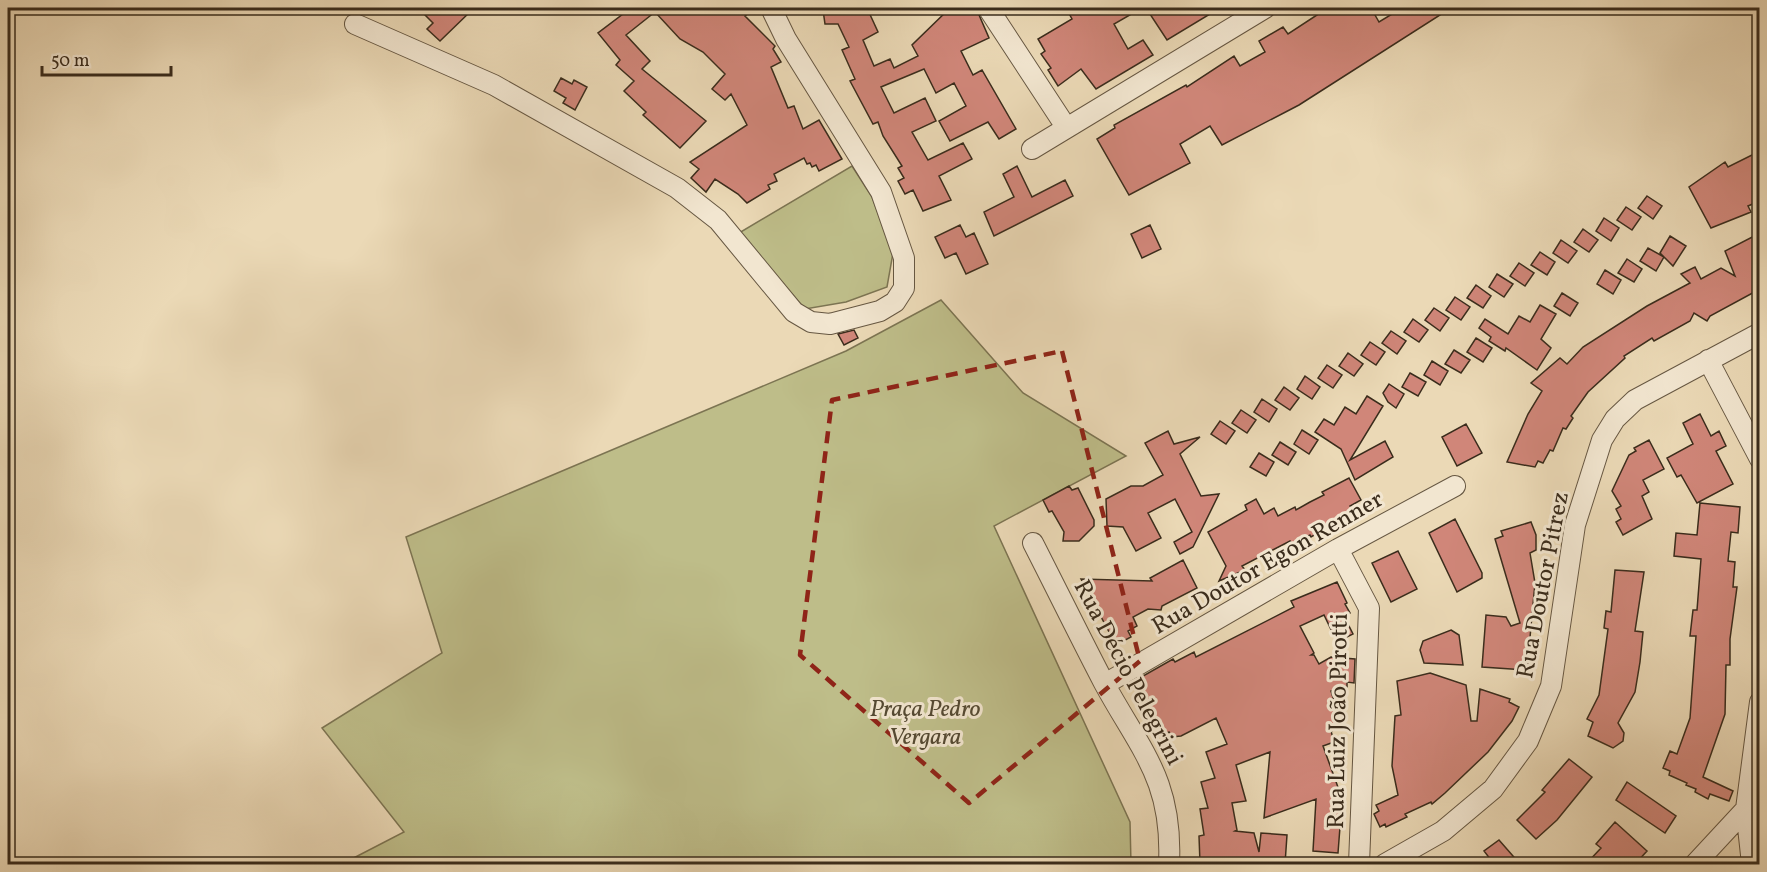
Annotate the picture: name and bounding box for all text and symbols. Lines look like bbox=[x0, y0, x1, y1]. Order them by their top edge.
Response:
scale bar bbox=[42, 39, 171, 77]
text: 50 m bbox=[51, 49, 90, 74]
street label: Rua Doutor Egon Renner bbox=[1146, 483, 1390, 644]
street label: Rua Doutor Pitrez bbox=[1509, 489, 1579, 682]
street label: Rua Décio Pelegrini bbox=[1064, 574, 1191, 772]
street label: Rua Luiz João Pirotti bbox=[1320, 613, 1358, 829]
park label: Praça Pedro Vergara bbox=[870, 693, 980, 755]

